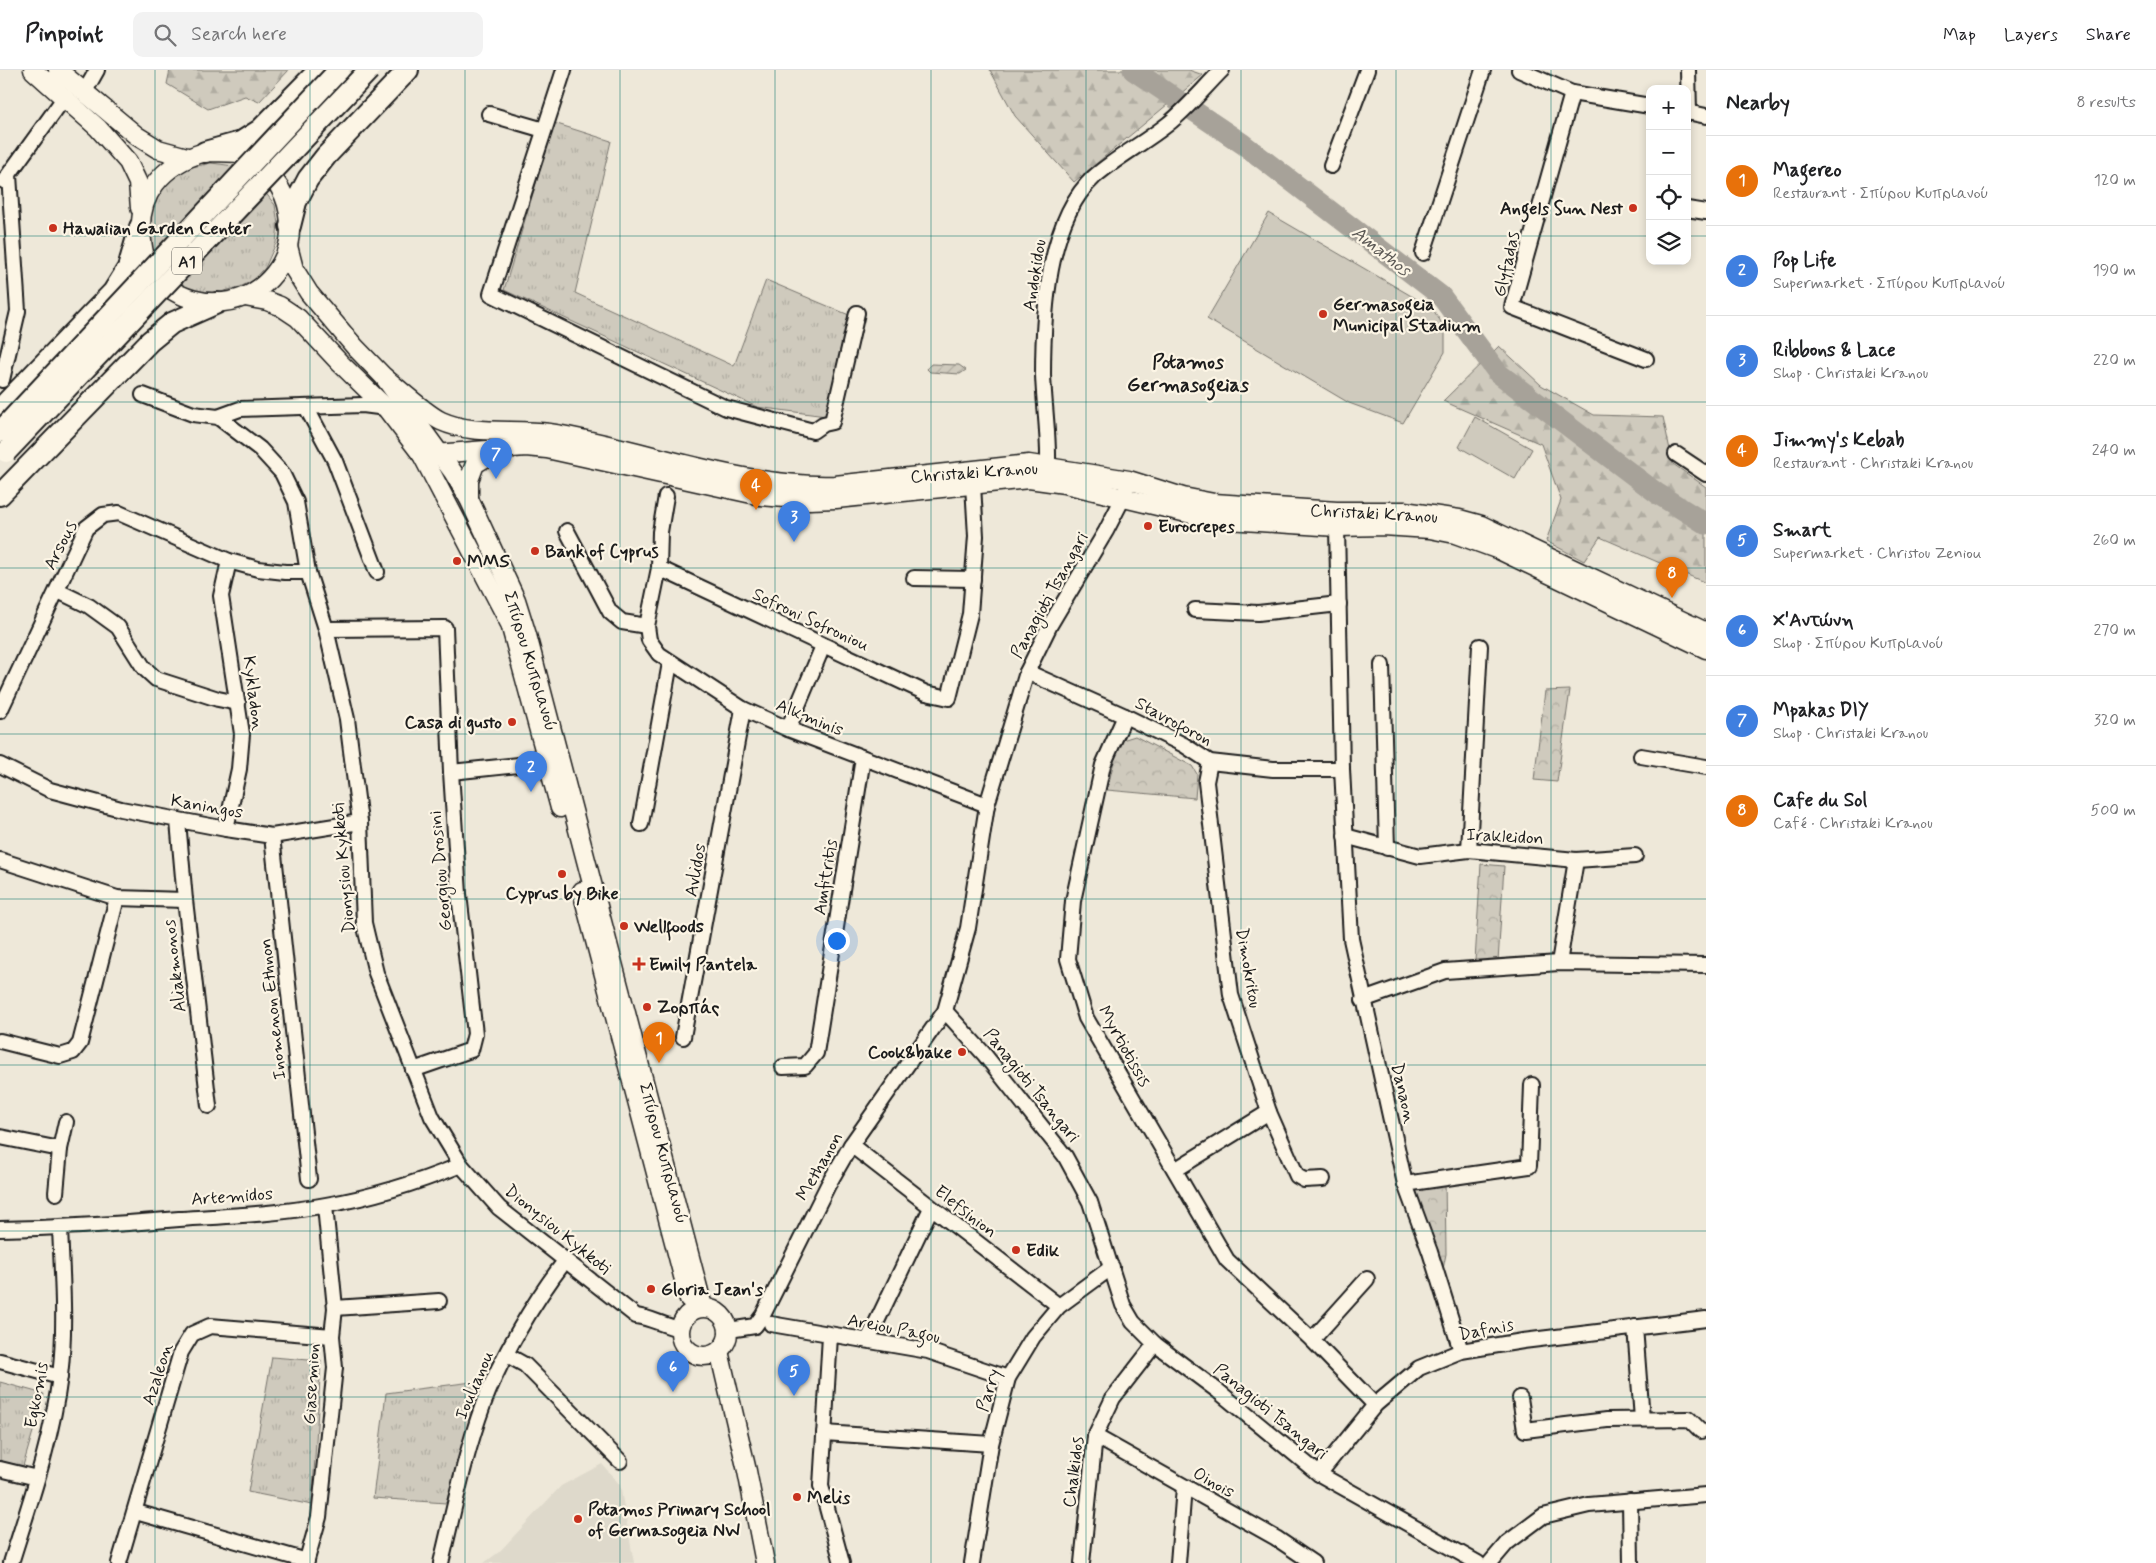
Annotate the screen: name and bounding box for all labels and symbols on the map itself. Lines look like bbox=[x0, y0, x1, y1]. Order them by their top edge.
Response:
place label: Angels Sun Nest bbox=[1500, 197, 1624, 223]
marker: Angels Sun Nest bbox=[1627, 202, 1639, 214]
place label: Hawaiian Garden Center bbox=[63, 217, 252, 241]
water label: Amathos bbox=[1346, 220, 1417, 283]
marker: Hawaiian Garden Center bbox=[47, 222, 59, 234]
street label: Glyfadas bbox=[1488, 229, 1526, 299]
street label: Andokidou bbox=[1017, 237, 1053, 313]
road number: A1 bbox=[172, 248, 202, 275]
place label: Germasogeia Municipal Stadium bbox=[1333, 293, 1481, 338]
marker: Germasogeia Municipal Stadium bbox=[1317, 308, 1329, 320]
district label: Potamos Germasogeias bbox=[1127, 349, 1249, 401]
pin: 7 bbox=[480, 438, 512, 479]
street label: Christaki Kranou bbox=[909, 457, 1039, 489]
pin: 4 bbox=[740, 469, 772, 510]
street label: Christaki Kranou bbox=[1309, 499, 1438, 529]
pin: 3 bbox=[778, 501, 810, 542]
place label: Eurocrepes bbox=[1158, 515, 1235, 539]
street label: Arsous bbox=[38, 517, 83, 574]
marker: Eurocrepes bbox=[1142, 520, 1154, 532]
street label: Panagioti Tsangari bbox=[1005, 528, 1095, 663]
place label: Bank of Cyprus bbox=[545, 540, 659, 564]
marker: Bank of Cyprus bbox=[529, 545, 541, 557]
place label: MMS bbox=[467, 550, 511, 574]
marker: MMS bbox=[451, 555, 463, 567]
pin: 8 bbox=[1656, 557, 1688, 598]
street label: Sofroni Sofroniou bbox=[748, 582, 873, 657]
street label: Σπύρου Κυπριανού bbox=[497, 588, 563, 734]
street label: Kykladon bbox=[237, 654, 269, 732]
street label: Stavroforon bbox=[1130, 692, 1216, 754]
street label: Alkminis bbox=[772, 693, 847, 742]
place label: Casa di gusto bbox=[404, 711, 502, 735]
marker: Casa di gusto bbox=[506, 716, 518, 728]
pin: 2 bbox=[515, 751, 547, 792]
street label: Kaningos bbox=[169, 789, 245, 825]
street label: Dionysiou Kykkoti bbox=[326, 801, 362, 934]
street label: Georgiou Drosini bbox=[424, 810, 459, 932]
street label: Irakleidon bbox=[1466, 823, 1544, 851]
street label: Amfitritis bbox=[808, 837, 844, 917]
street label: Avlidos bbox=[679, 842, 712, 899]
marker: Cyprus by Bike bbox=[556, 868, 568, 880]
place label: Cyprus by Bike bbox=[505, 882, 619, 906]
place label: Wellfoods bbox=[633, 915, 704, 941]
street label: Aliakmonos bbox=[157, 918, 193, 1014]
marker: Wellfoods bbox=[618, 920, 630, 932]
street label: Dimokritou bbox=[1229, 926, 1267, 1010]
your location bbox=[824, 928, 850, 954]
street label: Inomenon Ethnon bbox=[254, 937, 292, 1081]
place label: Emily Pantela bbox=[649, 953, 758, 977]
marker: Emily Pantela bbox=[633, 958, 645, 970]
place label: Ζορπάς bbox=[657, 996, 719, 1020]
marker: Ζορπάς bbox=[641, 1001, 653, 1013]
street label: Myrtiotissis bbox=[1092, 1002, 1156, 1091]
pin: 1 bbox=[643, 1022, 675, 1063]
street label: Panagioti Tsangari bbox=[977, 1023, 1085, 1149]
place label: Cook&bake bbox=[868, 1041, 952, 1065]
marker: Cook&bake bbox=[956, 1046, 968, 1058]
street label: Danaon bbox=[1384, 1061, 1422, 1126]
street label: Σπύρου Κυπριανού bbox=[633, 1080, 693, 1226]
street label: Methanon bbox=[791, 1128, 849, 1205]
street label: Dionysiou Kykkoti bbox=[499, 1179, 616, 1280]
street label: Elefsinion bbox=[929, 1180, 1002, 1244]
street label: Artemidos bbox=[190, 1182, 274, 1212]
place label: Edik bbox=[1026, 1239, 1060, 1263]
marker: Edik bbox=[1010, 1244, 1022, 1256]
place label: Gloria Jean's bbox=[661, 1278, 763, 1302]
marker: Gloria Jean's bbox=[645, 1283, 657, 1295]
street label: Areiou Pagou bbox=[845, 1308, 942, 1352]
street label: Dafnis bbox=[1457, 1313, 1516, 1347]
street label: Azaleon bbox=[137, 1340, 179, 1409]
street label: Giasemion bbox=[298, 1343, 326, 1425]
street label: Ioulianou bbox=[450, 1347, 500, 1424]
pin: 6 bbox=[657, 1351, 689, 1392]
pin: 5 bbox=[778, 1355, 810, 1396]
street label: Panagioti Tsangari bbox=[1207, 1358, 1333, 1466]
street label: Egkomis bbox=[19, 1360, 55, 1430]
street label: Parry bbox=[971, 1366, 1007, 1415]
street label: Chalkidos bbox=[1058, 1435, 1090, 1509]
street label: Oinois bbox=[1188, 1462, 1239, 1504]
place label: Melis bbox=[807, 1486, 850, 1510]
marker: Melis bbox=[791, 1491, 803, 1503]
place label: Potamos Primary School of Germasogeia NW bbox=[588, 1498, 771, 1545]
marker: Potamos Primary School of Germasogeia NW bbox=[572, 1513, 584, 1525]

